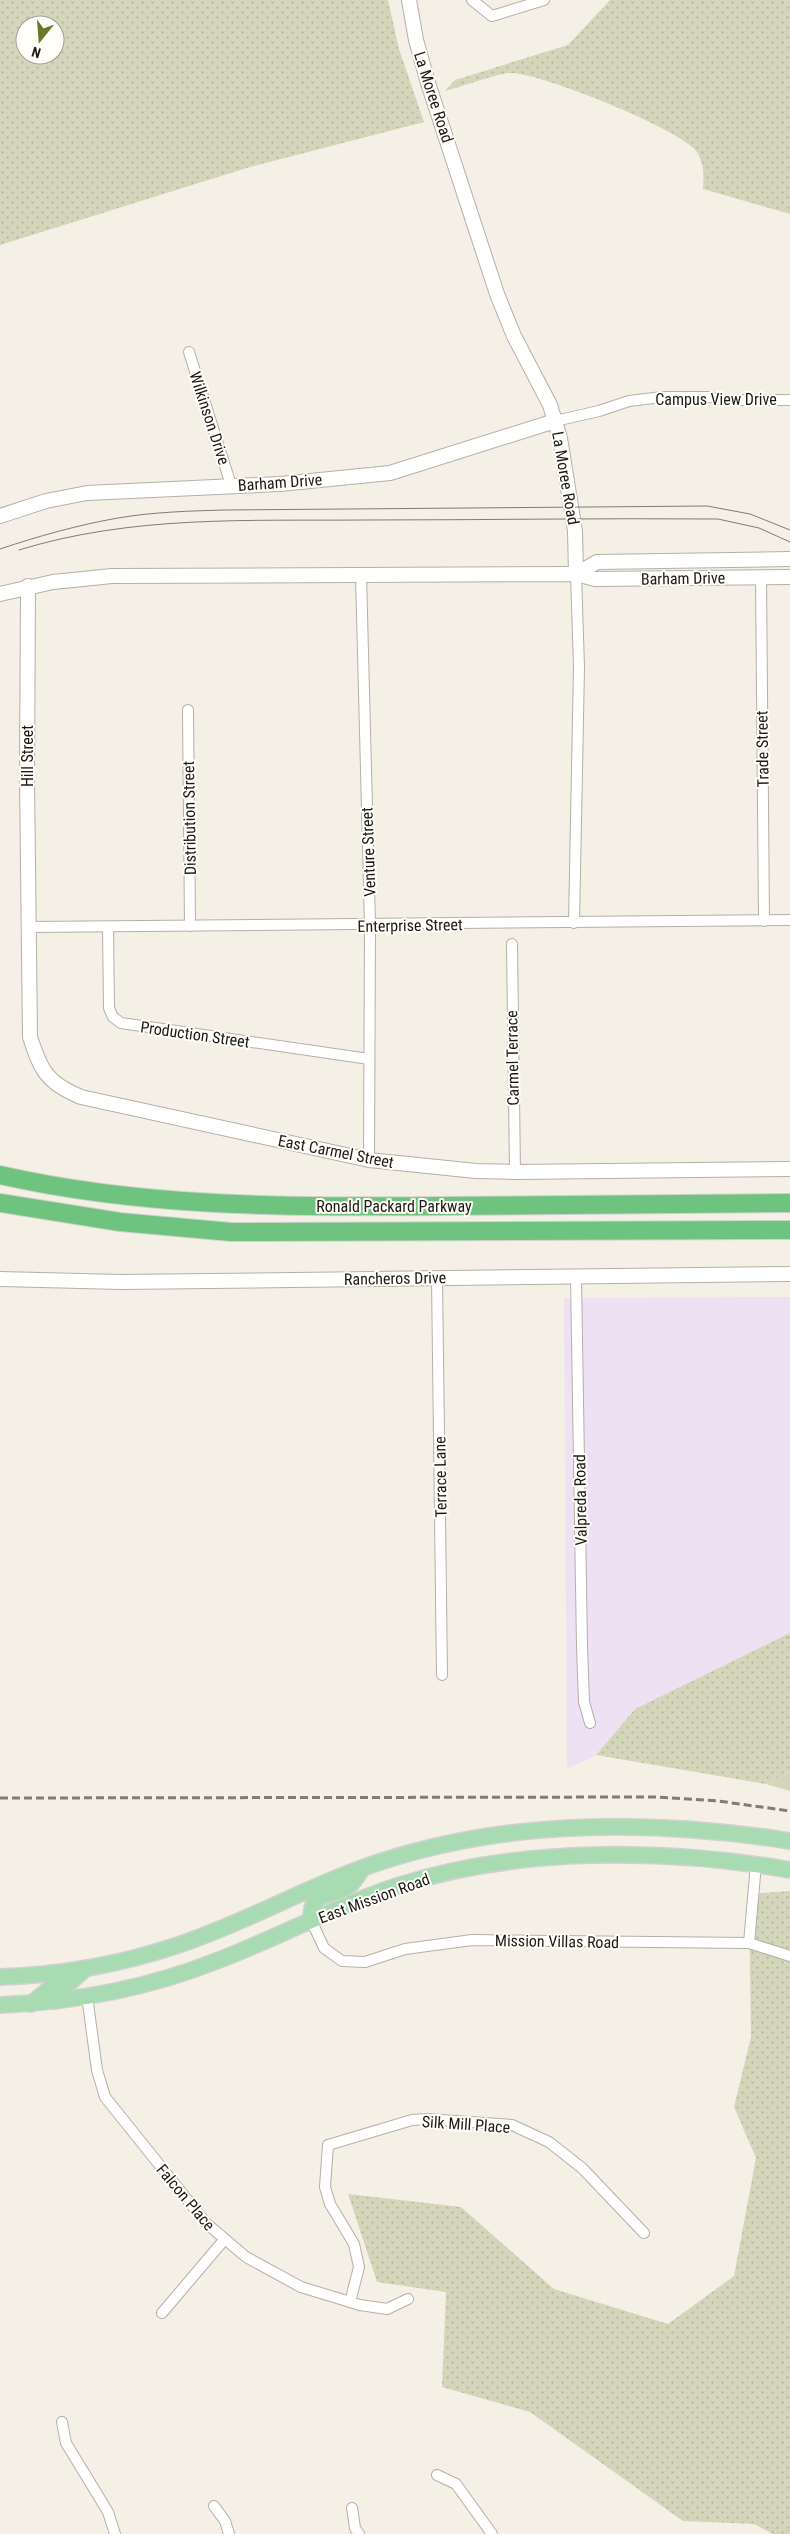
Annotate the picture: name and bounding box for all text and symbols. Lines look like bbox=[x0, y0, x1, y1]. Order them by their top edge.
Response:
north arrow bbox=[15, 15, 65, 65]
text: N bbox=[30, 44, 43, 61]
street label: La Moree Road bbox=[410, 49, 457, 145]
street label: Wilkinson Drive bbox=[186, 369, 234, 467]
street label: Campus View Drive bbox=[655, 390, 777, 409]
street label: La Moree Road bbox=[548, 430, 583, 526]
street label: Barham Drive bbox=[237, 470, 323, 495]
street label: Barham Drive bbox=[641, 568, 725, 589]
street label: Trade Street bbox=[752, 710, 773, 787]
street label: Hill Street bbox=[18, 725, 37, 787]
street label: Distribution Street bbox=[179, 760, 200, 875]
street label: Venture Street bbox=[357, 807, 380, 897]
street label: Enterprise Street bbox=[357, 915, 463, 936]
street label: Carmel Terrace bbox=[502, 1010, 523, 1106]
street label: Production Street bbox=[139, 1017, 251, 1052]
street label: East Carmel Street bbox=[277, 1131, 396, 1172]
street label: Ronald Packard Parkway bbox=[316, 1197, 472, 1216]
street label: Rancheros Drive bbox=[344, 1268, 446, 1289]
street label: Terrace Lane bbox=[430, 1436, 451, 1518]
street label: Valpreda Road bbox=[570, 1454, 591, 1546]
street label: East Mission Road bbox=[316, 1870, 432, 1927]
street label: Mission Villas Road bbox=[495, 1931, 619, 1952]
street label: Silk Mill Place bbox=[421, 2112, 511, 2137]
street label: Falcon Place bbox=[152, 2160, 219, 2234]

